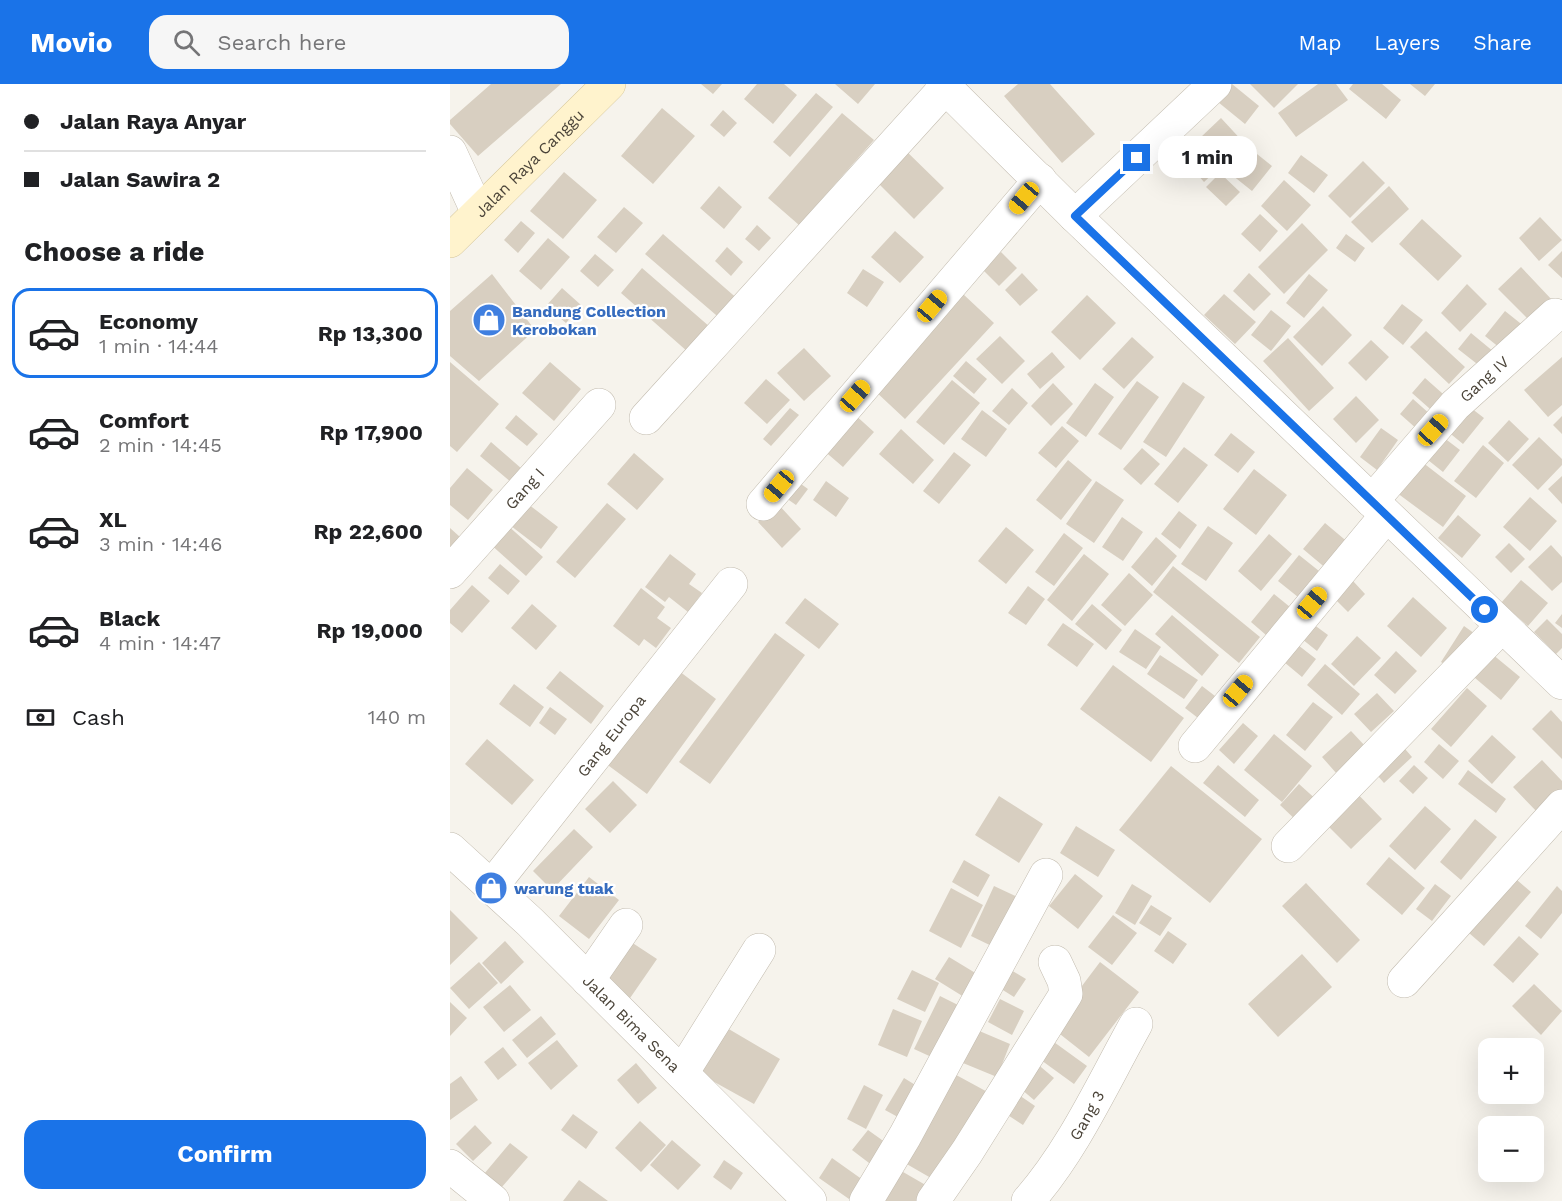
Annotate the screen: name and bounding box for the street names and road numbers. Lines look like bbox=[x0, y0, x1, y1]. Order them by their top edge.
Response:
street label: Jalan Raya Canggu bbox=[471, 105, 588, 221]
street label: Gang IV bbox=[1456, 352, 1513, 406]
street label: Gang I bbox=[501, 464, 548, 513]
street label: Gang Europa bbox=[573, 691, 650, 781]
street label: Jalan Bima Sena bbox=[579, 971, 684, 1076]
street label: Gang 3 bbox=[1065, 1087, 1108, 1144]

